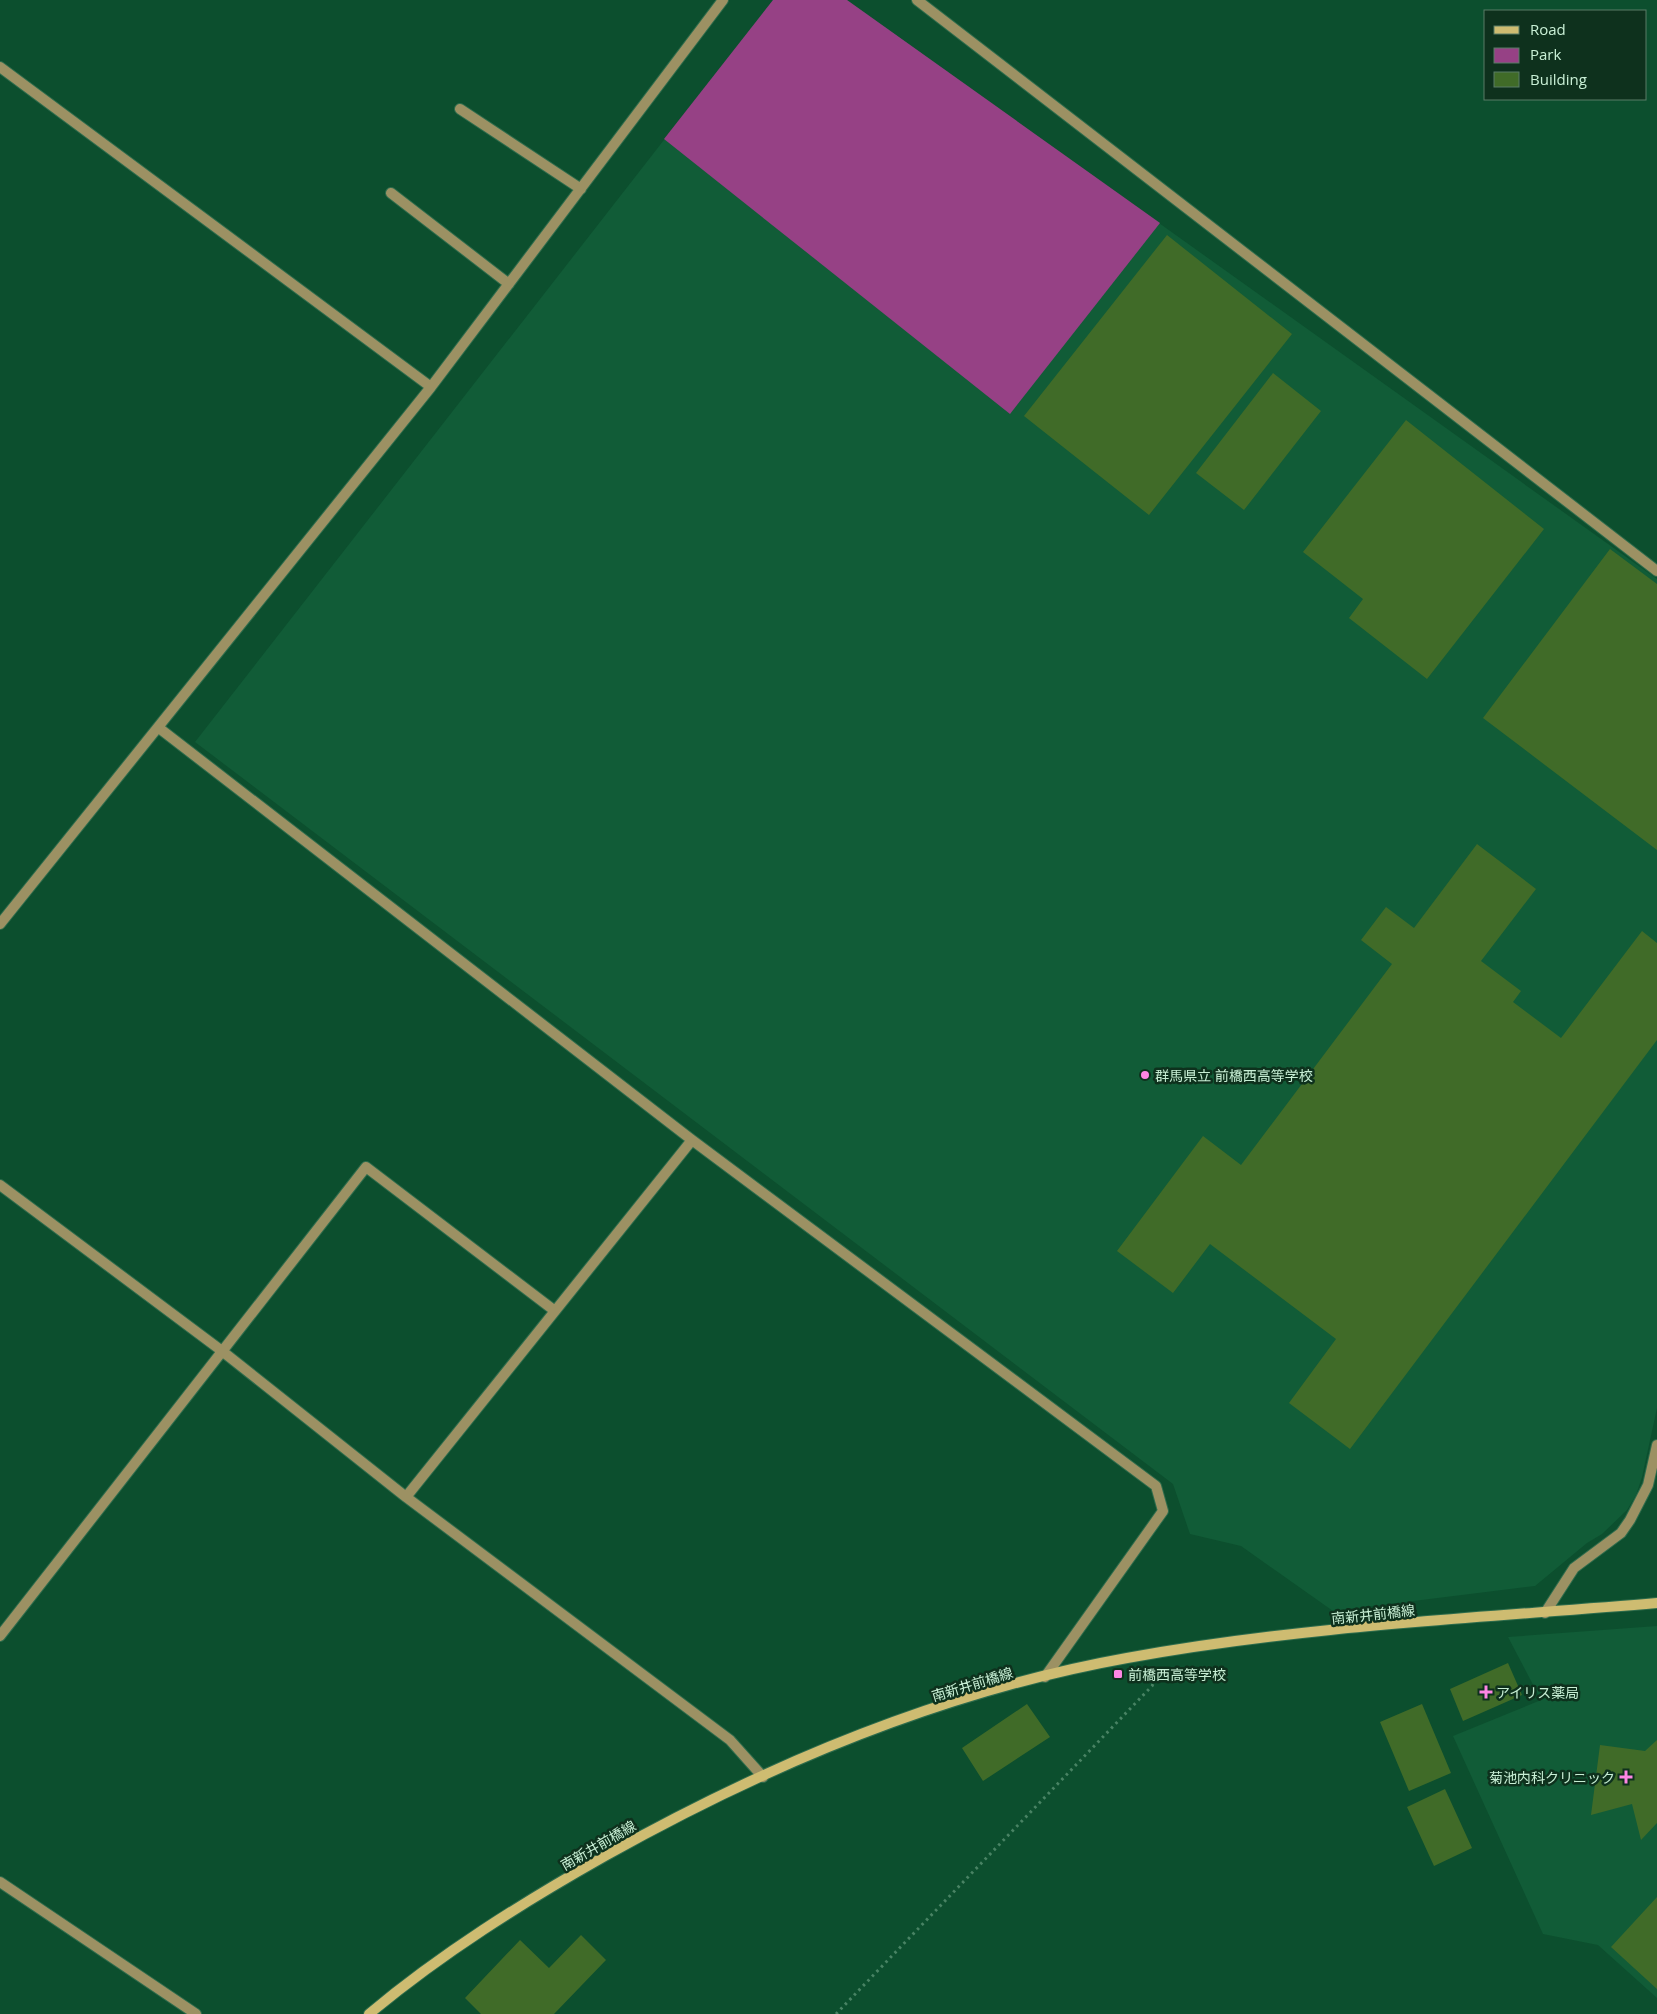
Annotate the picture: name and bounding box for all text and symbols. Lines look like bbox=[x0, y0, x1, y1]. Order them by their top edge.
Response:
legend bbox=[1484, 10, 1647, 100]
text: Road bbox=[1530, 19, 1566, 39]
text: Park bbox=[1530, 44, 1561, 64]
text: Building bbox=[1530, 69, 1587, 89]
place label: 群馬県立 前橋西高等学校 bbox=[1155, 1066, 1313, 1085]
marker: 群馬県立 前橋西高等学校 bbox=[1139, 1069, 1151, 1081]
street label: 南新井前橋線 bbox=[1330, 1600, 1416, 1628]
street label: 南新井前橋線 bbox=[929, 1663, 1015, 1705]
place label: 前橋西高等学校 bbox=[1128, 1665, 1226, 1684]
marker: 前橋西高等学校 bbox=[1112, 1668, 1124, 1680]
place label: アイリス薬局 bbox=[1496, 1683, 1579, 1702]
marker: アイリス薬局 bbox=[1480, 1686, 1492, 1698]
place label: 菊池内科クリニック bbox=[1489, 1768, 1615, 1787]
marker: 菊池内科クリニック bbox=[1619, 1770, 1633, 1784]
street label: 南新井前橋線 bbox=[557, 1816, 639, 1874]

